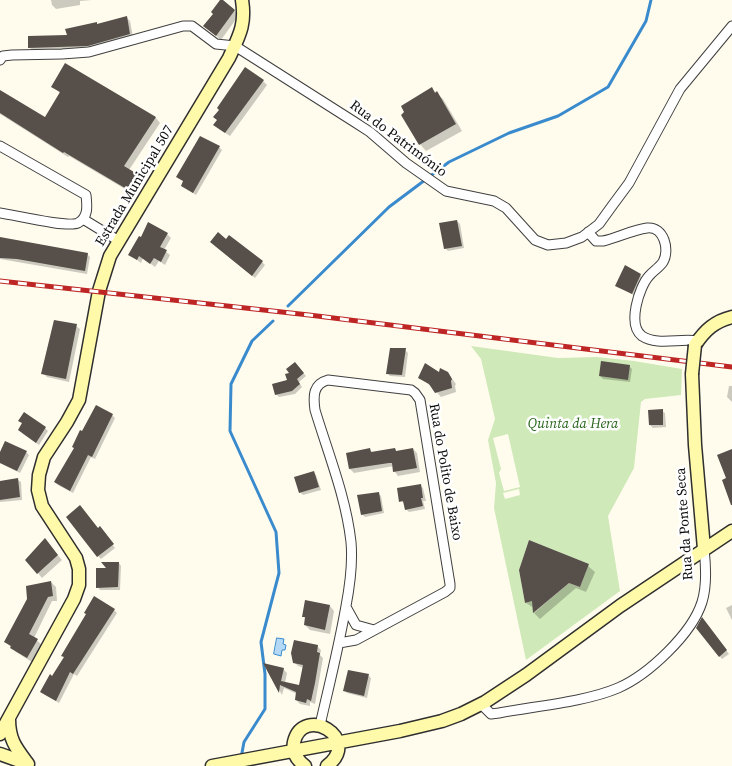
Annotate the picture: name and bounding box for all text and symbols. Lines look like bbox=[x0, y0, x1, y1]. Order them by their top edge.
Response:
street label: Rua do Património bbox=[346, 97, 450, 181]
street label: Estrada Municipal 507 bbox=[92, 123, 178, 249]
street label: Rua do Polito de Baixo bbox=[425, 402, 465, 542]
park label: Quinta da Hera bbox=[528, 416, 618, 432]
street label: Rua da Ponte Seca bbox=[673, 467, 697, 581]

